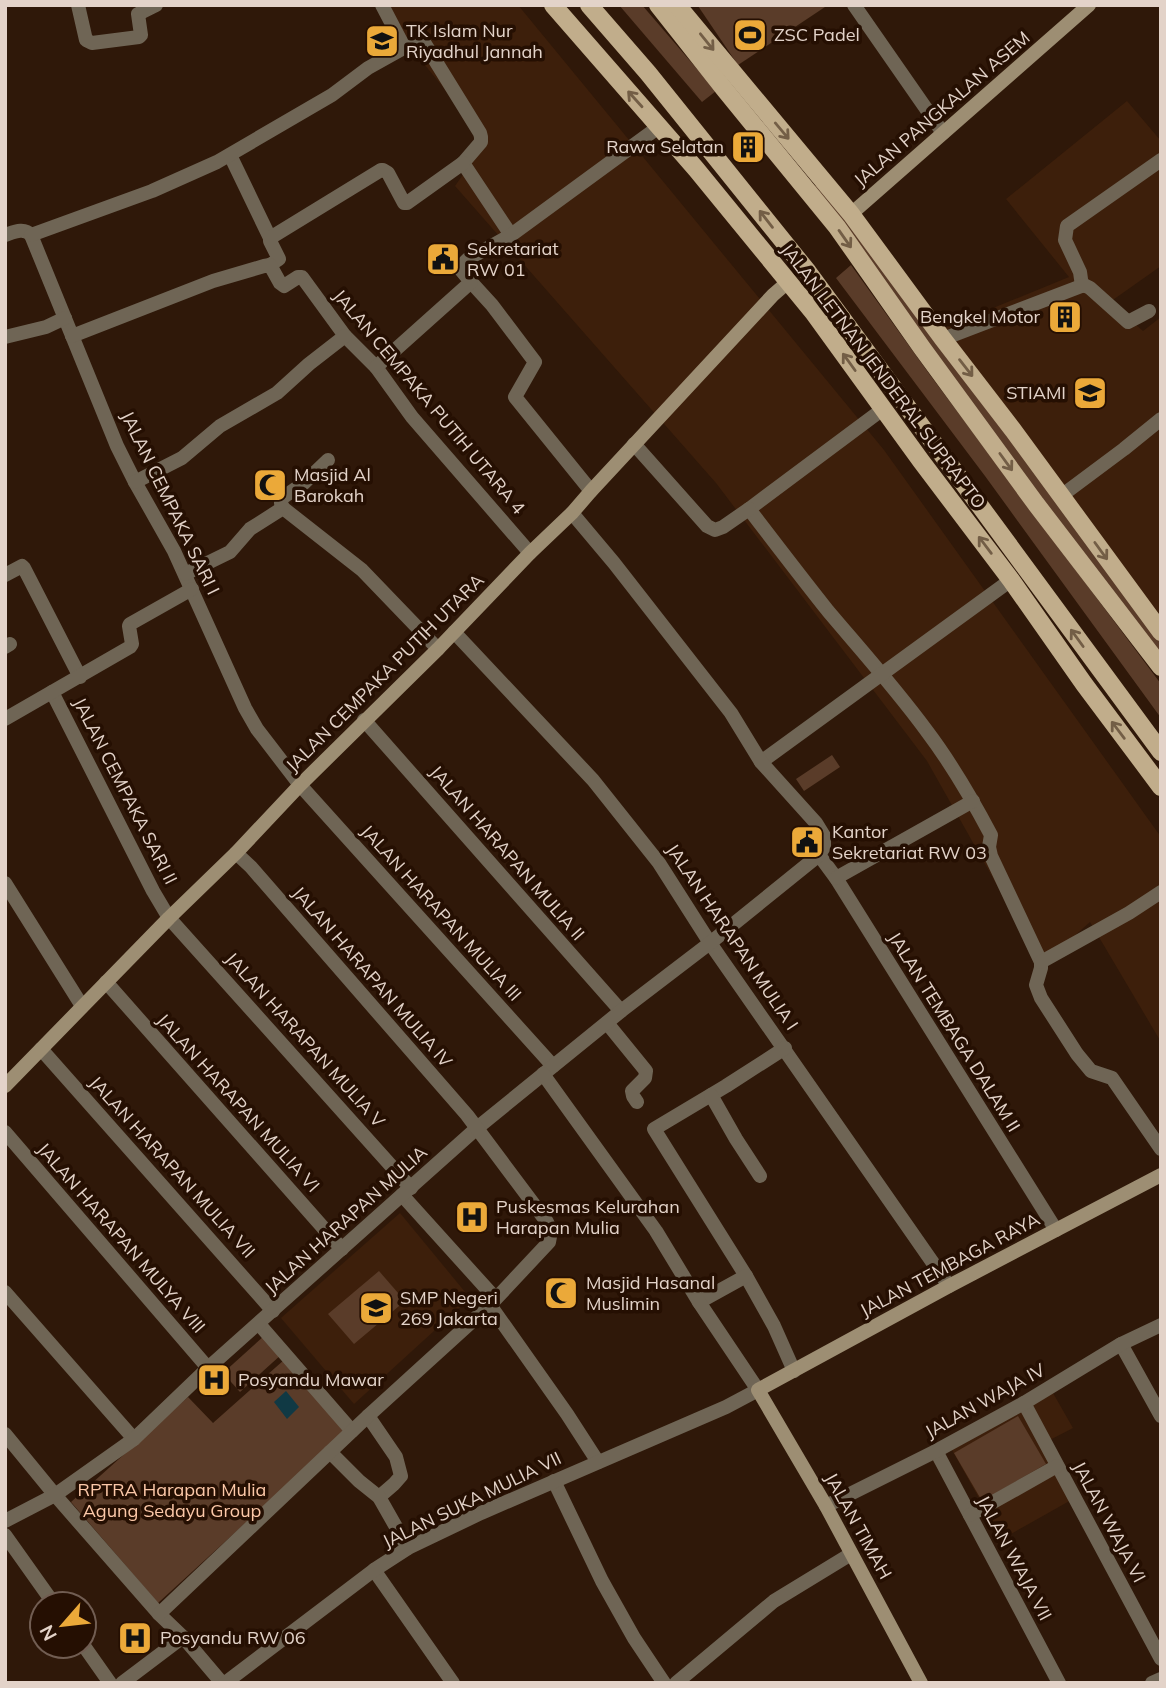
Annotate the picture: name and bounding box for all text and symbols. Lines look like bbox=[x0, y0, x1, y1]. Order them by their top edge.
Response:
sports icon: ZSC Padel bbox=[731, 16, 769, 54]
place label: TK Islam Nur Riyadhul Jannah bbox=[406, 19, 543, 63]
school or university icon: TK Islam Nur Riyadhul Jannah bbox=[363, 22, 401, 60]
place label: ZSC Padel bbox=[774, 23, 860, 46]
street label: JALAN PANGKALAN ASEM bbox=[849, 26, 1034, 191]
one-way arrow bbox=[700, 32, 715, 50]
one-way arrow bbox=[627, 90, 643, 108]
one-way arrow bbox=[774, 121, 790, 139]
building icon: Rawa Selatan bbox=[729, 128, 767, 166]
place label: Rawa Selatan bbox=[606, 135, 724, 158]
one-way arrow bbox=[759, 210, 774, 228]
one-way arrow bbox=[838, 229, 852, 248]
place label: Sekretariat RW 01 bbox=[467, 237, 559, 281]
street label: JALAN LETNAN JENDERAL SUPRAPTO bbox=[776, 238, 991, 513]
public building icon: Sekretariat RW 01 bbox=[424, 240, 462, 278]
street label: JALAN CEMPAKA PUTIH UTARA 4 bbox=[328, 285, 530, 519]
building icon: Bengkel Motor bbox=[1046, 298, 1084, 336]
place label: Bengkel Motor bbox=[920, 305, 1040, 328]
one-way arrow bbox=[842, 353, 856, 372]
one-way arrow bbox=[958, 359, 973, 377]
school or university icon: STIAMI bbox=[1071, 374, 1109, 412]
place label: STIAMI bbox=[1006, 381, 1066, 404]
street label: JALAN CEMPAKA SARI I bbox=[116, 407, 225, 598]
one-way arrow bbox=[998, 452, 1013, 471]
place label: Masjid Al Barokah bbox=[294, 463, 371, 507]
mosque icon: Masjid Al Barokah bbox=[251, 466, 289, 504]
one-way arrow bbox=[977, 536, 992, 555]
one-way arrow bbox=[1094, 541, 1109, 560]
street label: JALAN CEMPAKA PUTIH UTARA bbox=[281, 569, 489, 777]
one-way arrow bbox=[1069, 629, 1084, 648]
street label: JALAN CEMPAKA SARI II bbox=[68, 694, 183, 888]
one-way arrow bbox=[1110, 721, 1125, 739]
street label: JALAN HARAPAN MULIA II bbox=[425, 760, 590, 945]
street label: JALAN HARAPAN MULIA III bbox=[356, 820, 527, 1006]
place label: Kantor Sekretariat RW 03 bbox=[832, 820, 987, 864]
public building icon: Kantor Sekretariat RW 03 bbox=[788, 823, 826, 861]
street label: JALAN HARAPAN MULIA I bbox=[661, 839, 803, 1034]
street label: JALAN HARAPAN MULIA IV bbox=[287, 881, 458, 1072]
street label: JALAN TEMBAGA DALAM II bbox=[883, 927, 1026, 1136]
street label: JALAN HARAPAN MULIA V bbox=[221, 947, 390, 1132]
street label: JALAN HARAPAN MULIA VI bbox=[152, 1009, 325, 1197]
street label: JALAN HARAPAN MULIA VII bbox=[84, 1071, 260, 1262]
street label: JALAN HARAPAN MULYA VIII bbox=[32, 1138, 210, 1338]
street label: JALAN HARAPAN MULIA bbox=[260, 1141, 432, 1299]
place label: Puskesmas Kelurahan Harapan Mulia bbox=[496, 1195, 680, 1239]
hospital icon: Puskesmas Kelurahan Harapan Mulia bbox=[453, 1198, 491, 1236]
street label: JALAN TEMBAGA RAYA bbox=[856, 1207, 1044, 1322]
place label: Masjid Hasanal Muslimin bbox=[586, 1271, 715, 1315]
mosque icon: Masjid Hasanal Muslimin bbox=[542, 1274, 580, 1312]
place label: SMP Negeri 269 Jakarta bbox=[400, 1286, 498, 1330]
school or university icon: SMP Negeri 269 Jakarta bbox=[357, 1289, 395, 1327]
street label: JALAN WAJA IV bbox=[921, 1358, 1049, 1443]
hospital icon: Posyandu Mawar bbox=[195, 1361, 233, 1399]
place label: Posyandu Mawar bbox=[238, 1368, 384, 1391]
street label: JALAN SUKA MULIA VII bbox=[379, 1446, 565, 1553]
street label: JALAN WAJA VI bbox=[1068, 1457, 1151, 1586]
street label: JALAN TIMAH bbox=[820, 1469, 897, 1583]
park label: RPTRA Harapan Mulia Agung Sedayu Group bbox=[78, 1478, 266, 1522]
street label: JALAN WAJA VII bbox=[972, 1491, 1057, 1624]
north arrow bbox=[28, 1590, 98, 1660]
hospital icon: Posyandu RW 06 bbox=[116, 1619, 154, 1657]
text: N bbox=[34, 1621, 62, 1645]
place label: Posyandu RW 06 bbox=[160, 1626, 306, 1649]

